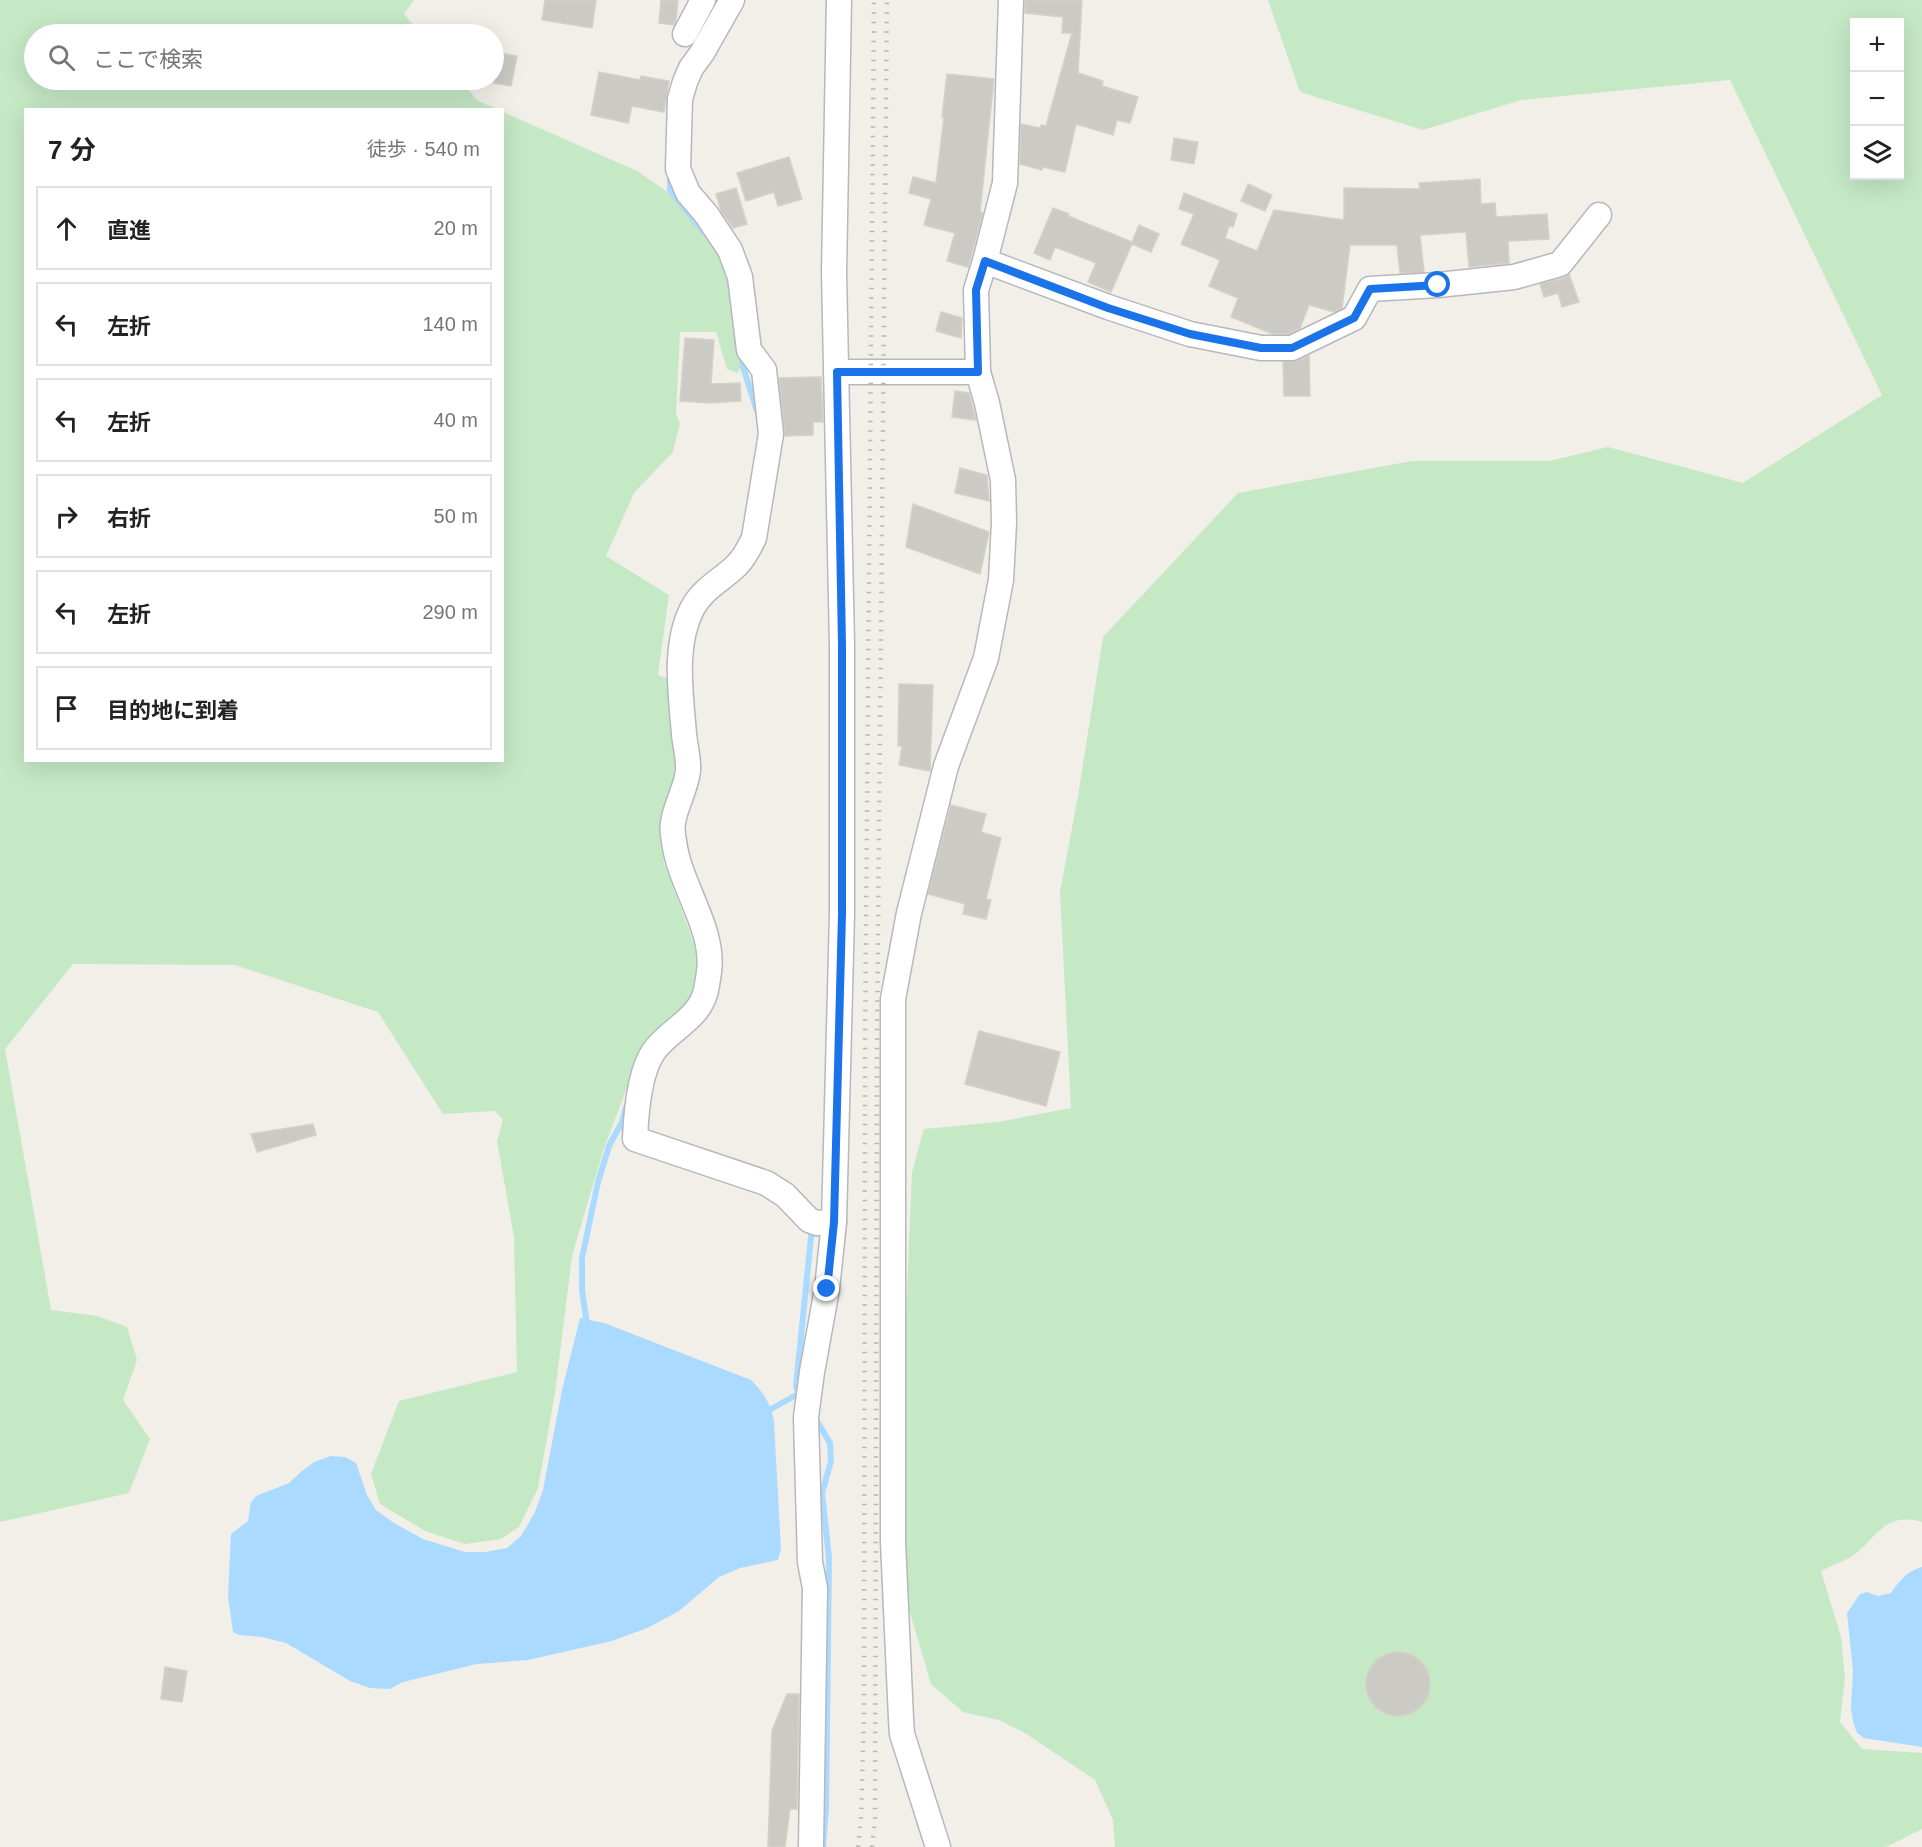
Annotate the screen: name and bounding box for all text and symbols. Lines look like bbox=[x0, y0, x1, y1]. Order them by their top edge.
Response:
map controls bbox=[1850, 18, 1904, 180]
button: + bbox=[1850, 18, 1904, 72]
search box bbox=[24, 24, 504, 90]
icon: search bbox=[45, 41, 78, 74]
text: ここで検索 bbox=[93, 47, 203, 72]
button: − bbox=[1850, 72, 1904, 126]
button: layers bbox=[1850, 126, 1904, 180]
text: 7 分 bbox=[48, 135, 96, 165]
text: 徒歩 · 540 m bbox=[367, 138, 480, 160]
icon: ahead bbox=[50, 212, 83, 245]
text: 20 m bbox=[434, 217, 478, 239]
text: 直進 bbox=[107, 218, 151, 243]
route start bbox=[1424, 271, 1450, 297]
icon: left bbox=[50, 308, 83, 341]
text: 140 m bbox=[422, 313, 478, 335]
text: 左折 bbox=[107, 314, 151, 339]
icon: left bbox=[50, 404, 83, 437]
text: 40 m bbox=[434, 409, 478, 431]
text: 左折 bbox=[107, 410, 151, 435]
icon: right bbox=[50, 500, 83, 533]
text: 50 m bbox=[434, 505, 478, 527]
text: 右折 bbox=[107, 506, 151, 531]
icon: left bbox=[50, 596, 83, 629]
text: 290 m bbox=[422, 601, 478, 623]
text: 左折 bbox=[107, 602, 151, 627]
icon: arrive bbox=[50, 692, 83, 725]
text: 目的地に到着 bbox=[107, 698, 239, 723]
route end bbox=[813, 1275, 839, 1301]

